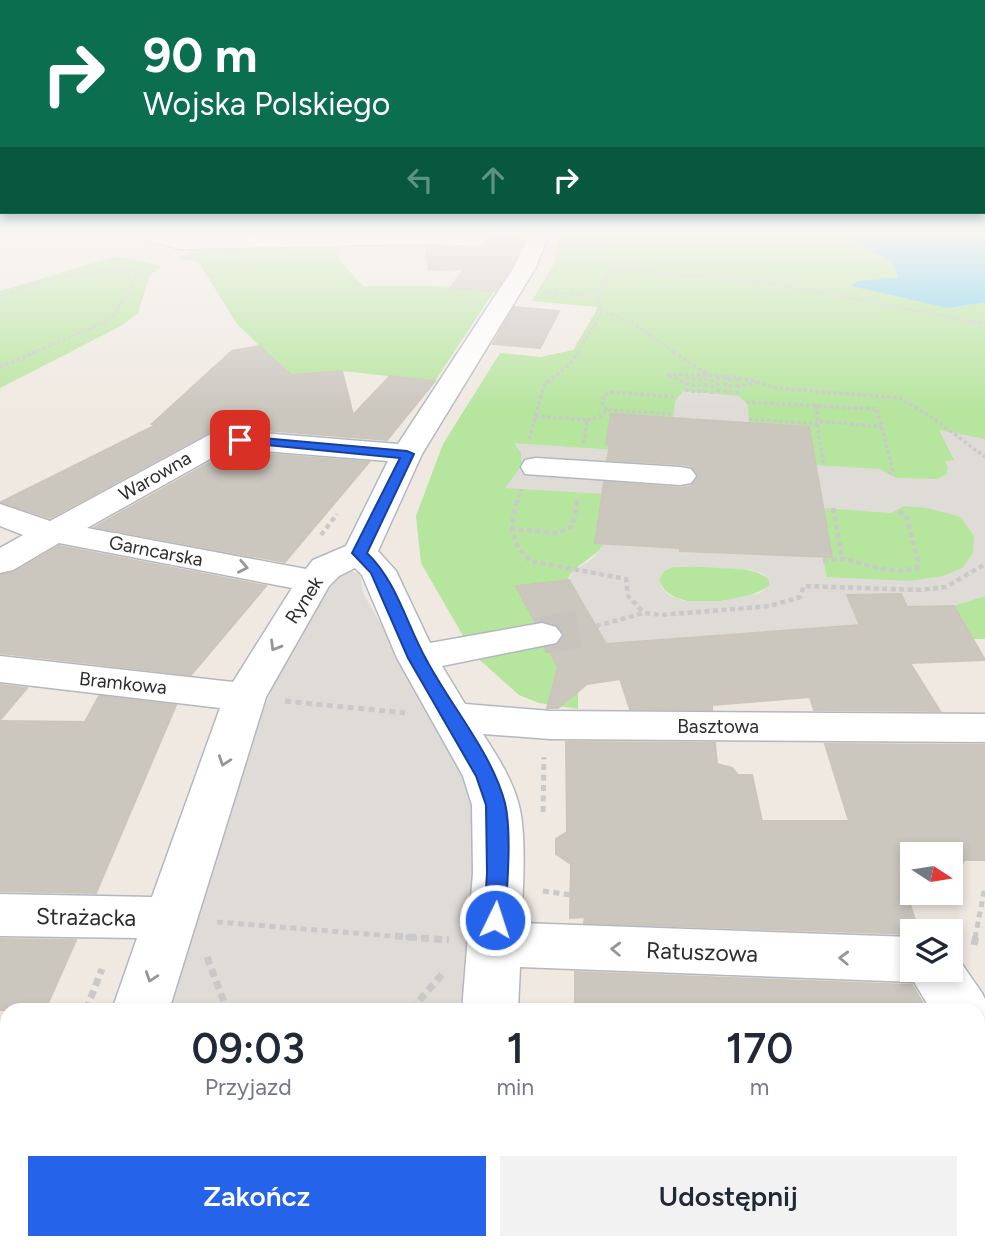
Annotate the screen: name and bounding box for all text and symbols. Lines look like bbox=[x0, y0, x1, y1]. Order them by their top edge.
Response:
text: 90 m bbox=[143, 25, 258, 84]
icon: right bbox=[28, 28, 119, 119]
text: Wojska Polskiego bbox=[143, 85, 390, 123]
icon: left bbox=[401, 161, 439, 199]
icon: ahead bbox=[474, 161, 512, 199]
icon: right bbox=[547, 161, 585, 199]
pin bbox=[210, 410, 270, 470]
icon: arrive bbox=[221, 421, 259, 459]
street label: Warowna bbox=[115, 446, 195, 506]
street label: Garncarska bbox=[107, 531, 205, 571]
one-way arrow bbox=[237, 559, 249, 574]
street label: Rynek bbox=[280, 571, 328, 628]
one-way arrow bbox=[271, 638, 284, 651]
street label: Bramkowa bbox=[78, 667, 168, 699]
street label: Basztowa bbox=[677, 715, 759, 738]
one-way arrow bbox=[218, 755, 232, 767]
north arrow bbox=[900, 842, 962, 905]
map controls bbox=[900, 842, 963, 982]
position arrow bbox=[458, 883, 532, 957]
street label: Strażacka bbox=[36, 902, 136, 932]
button: layers bbox=[900, 919, 963, 982]
street label: Ratuszowa bbox=[645, 936, 759, 968]
one-way arrow bbox=[610, 941, 621, 956]
one-way arrow bbox=[838, 950, 849, 965]
one-way arrow bbox=[145, 970, 159, 983]
text: 09:03 bbox=[192, 1023, 305, 1074]
text: 1 bbox=[506, 1023, 524, 1074]
text: 170 bbox=[726, 1023, 793, 1074]
text: Przyjazd bbox=[205, 1073, 292, 1101]
text: min bbox=[496, 1073, 534, 1101]
text: m bbox=[750, 1073, 769, 1101]
button: Zakończ bbox=[28, 1156, 486, 1236]
button: Udostępnij bbox=[500, 1156, 957, 1236]

